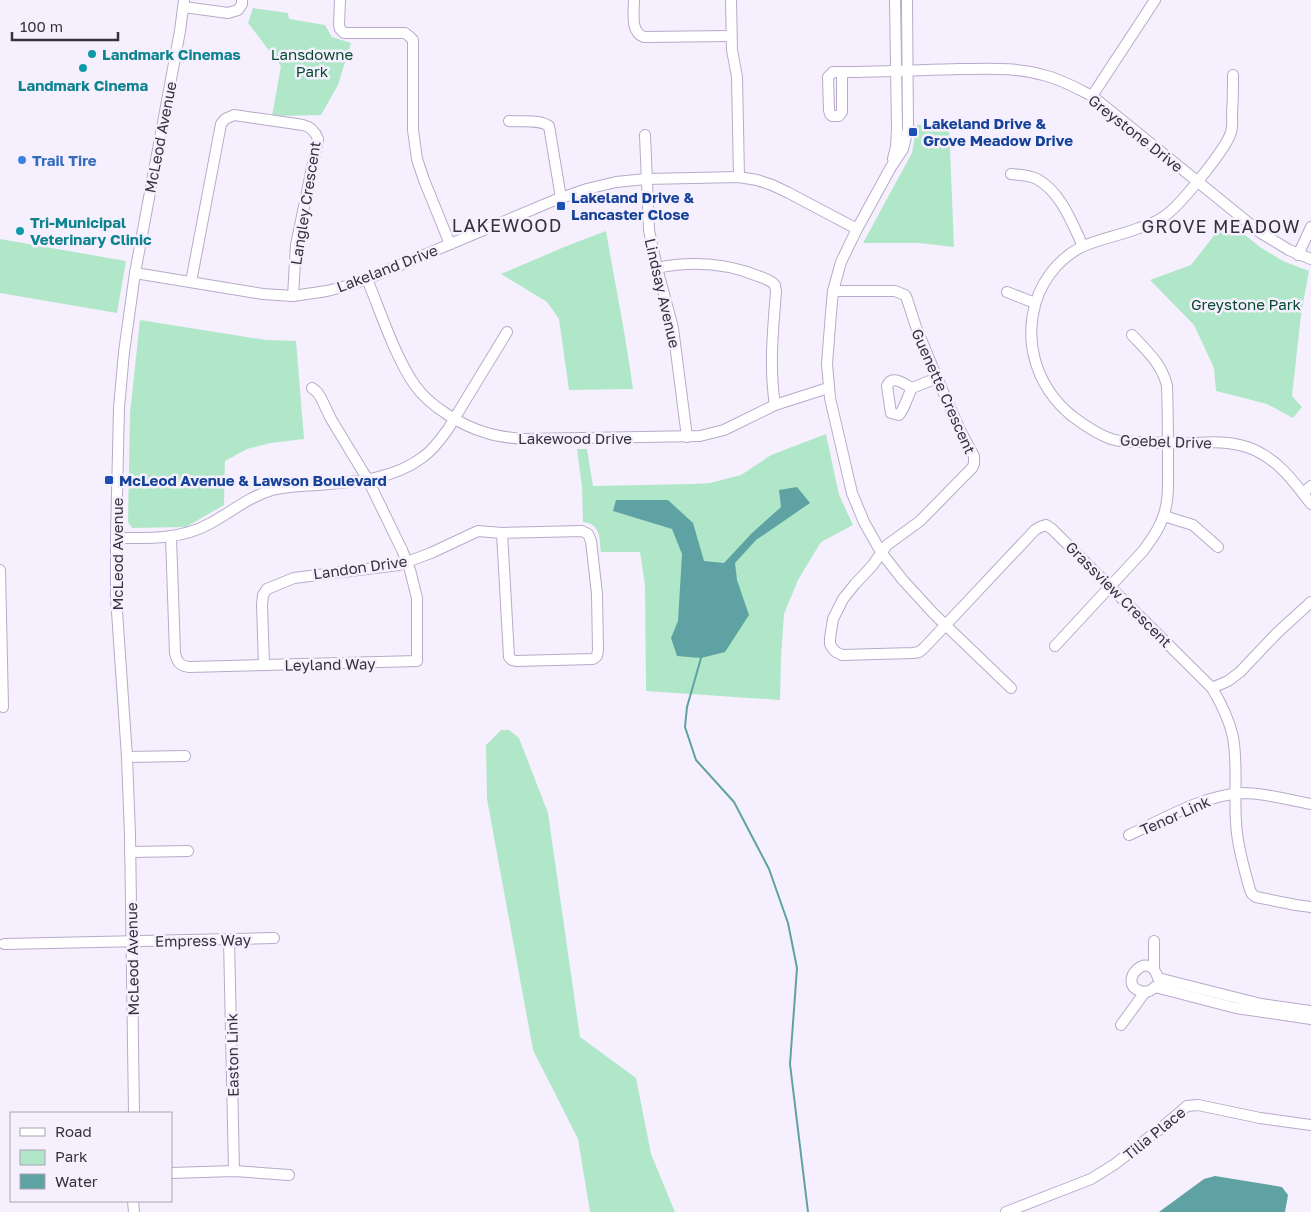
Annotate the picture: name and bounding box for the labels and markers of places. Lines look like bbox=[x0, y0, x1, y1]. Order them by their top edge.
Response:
place label: Landmark Cinemas bbox=[102, 45, 241, 63]
marker: Landmark Cinemas bbox=[86, 48, 98, 60]
marker: Landmark Cinema bbox=[77, 62, 89, 74]
place label: Landmark Cinema bbox=[18, 76, 148, 94]
place label: Lakeland Drive & Grove Meadow Drive bbox=[923, 114, 1073, 149]
marker: Lakeland Drive & Grove Meadow Drive bbox=[907, 126, 919, 138]
place label: Trail Tire bbox=[32, 151, 97, 169]
marker: Trail Tire bbox=[16, 154, 28, 166]
place label: Lakeland Drive & Lancaster Close bbox=[571, 188, 694, 223]
marker: Lakeland Drive & Lancaster Close bbox=[555, 200, 567, 212]
place label: Tri-Municipal Veterinary Clinic bbox=[30, 213, 152, 248]
marker: Tri-Municipal Veterinary Clinic bbox=[14, 225, 26, 237]
place label: McLeod Avenue & Lawson Boulevard bbox=[119, 471, 387, 489]
marker: McLeod Avenue & Lawson Boulevard bbox=[103, 474, 115, 486]

